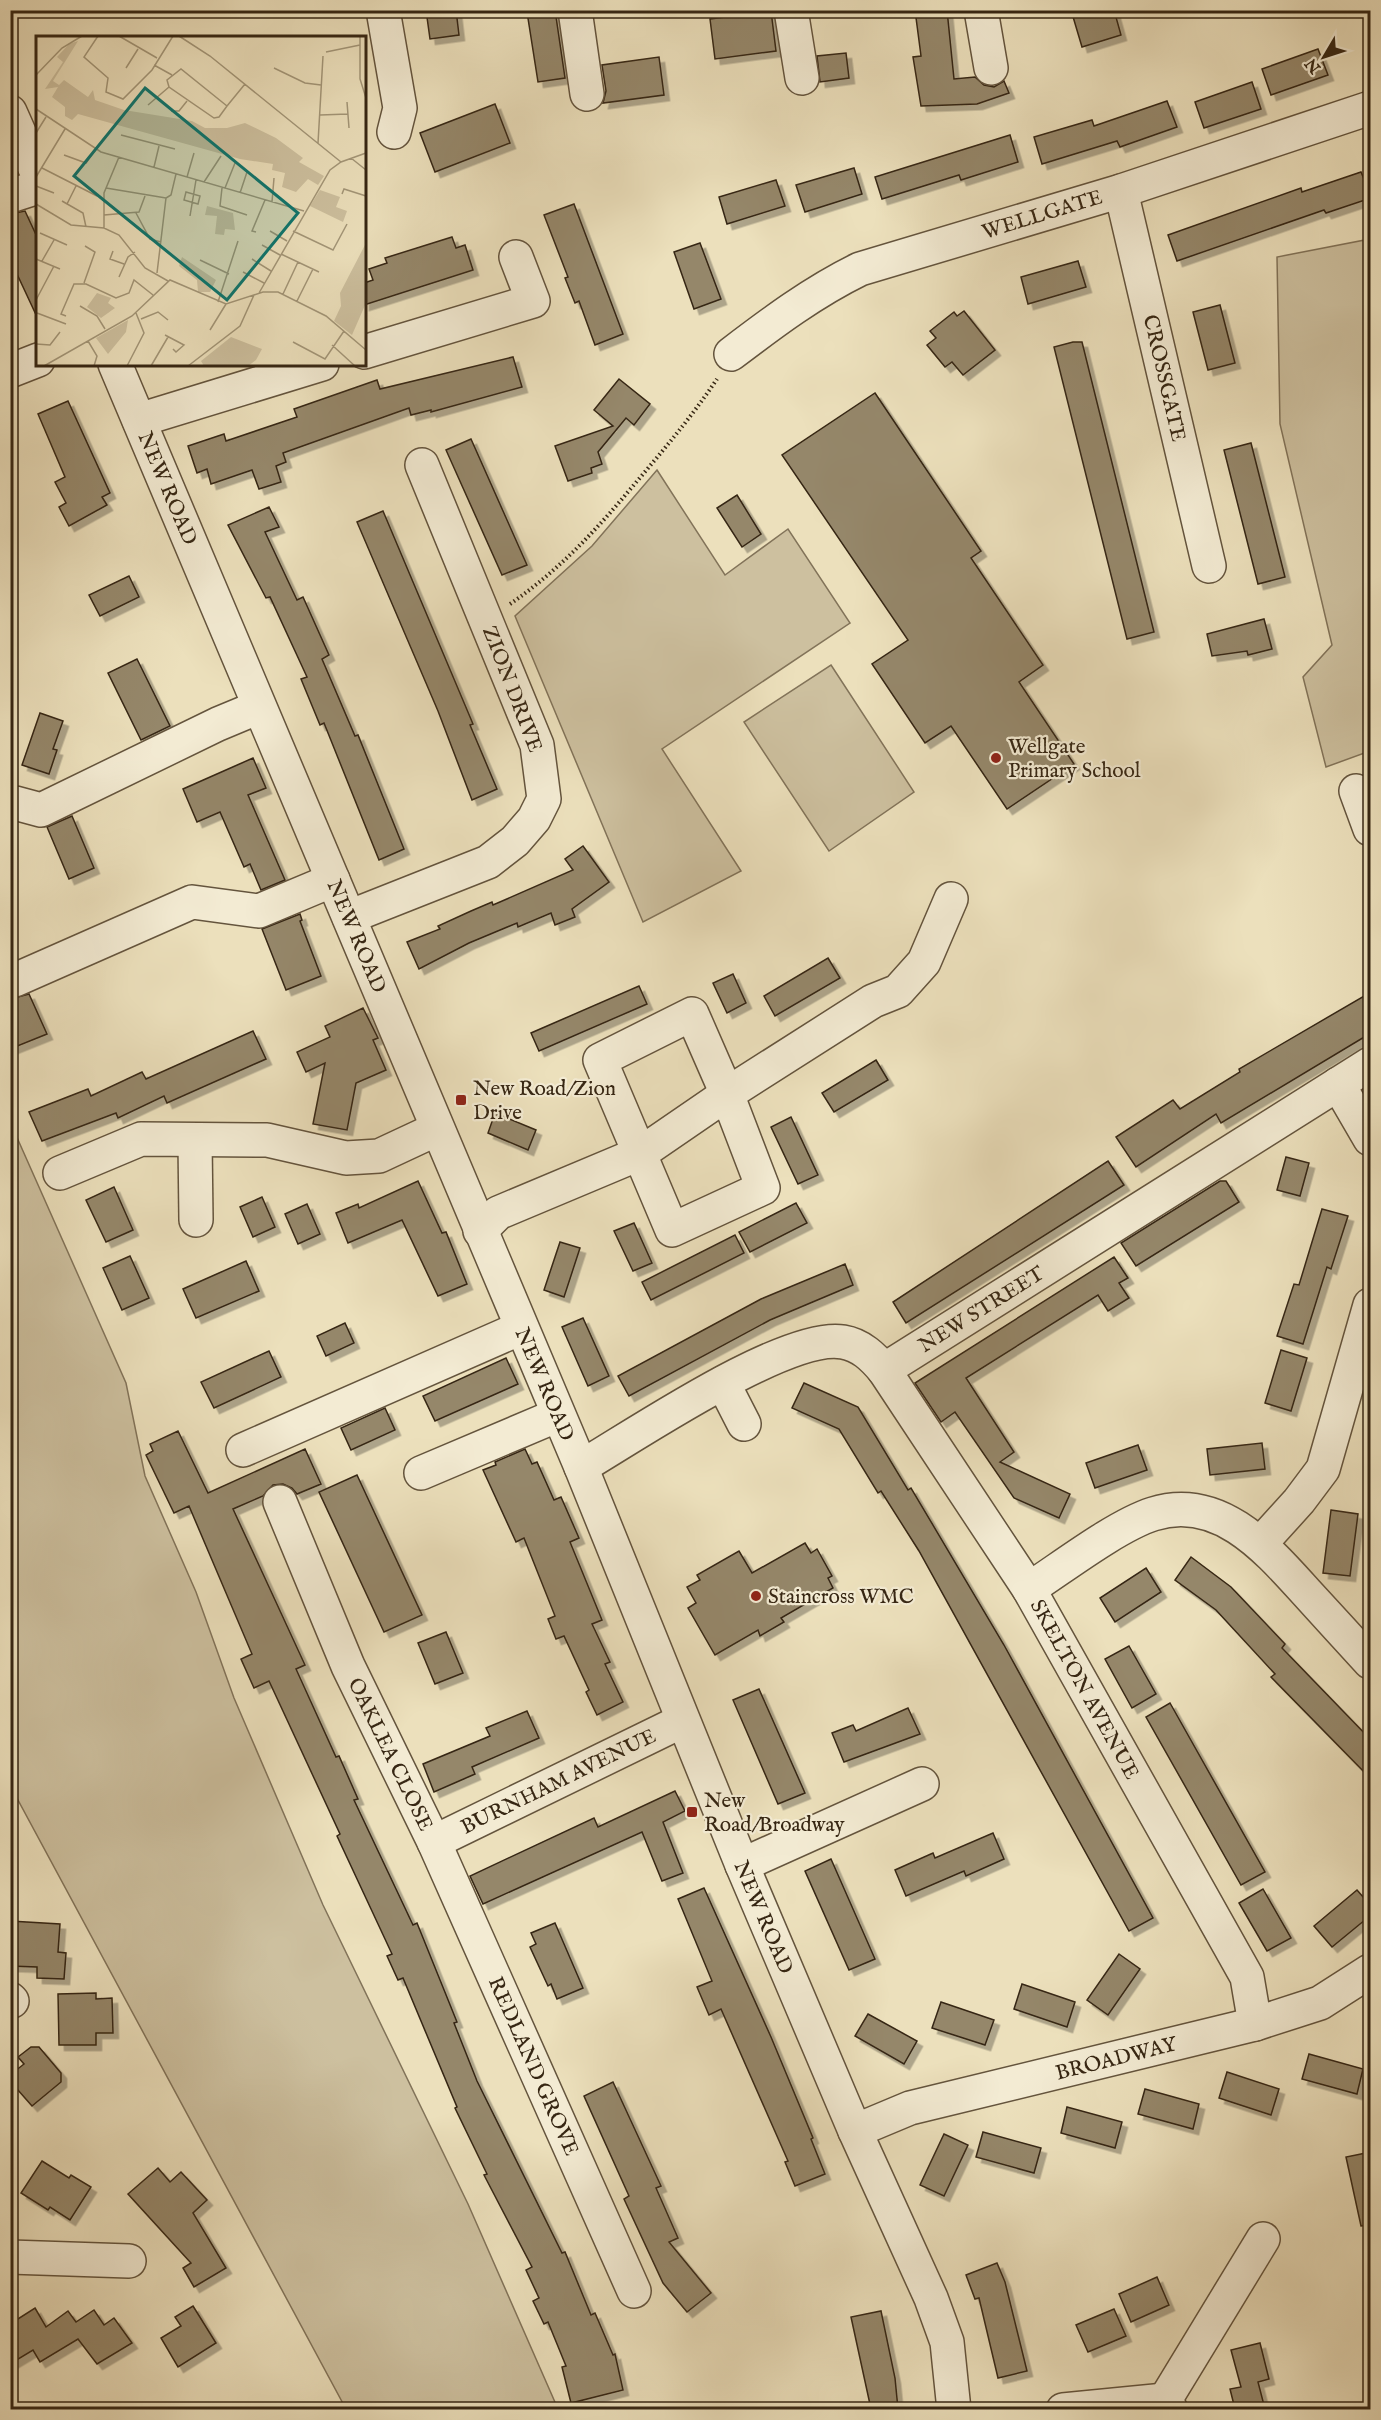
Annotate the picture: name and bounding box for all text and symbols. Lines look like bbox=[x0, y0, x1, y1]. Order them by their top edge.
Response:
north arrow bbox=[1294, 27, 1354, 87]
inset map bbox=[36, 36, 366, 366]
text: N bbox=[1302, 53, 1327, 78]
street label: WELLGATE bbox=[979, 184, 1106, 247]
street label: CROSSGATE bbox=[1136, 312, 1191, 444]
street label: NEW ROAD bbox=[131, 428, 203, 549]
street label: ZION DRIVE bbox=[475, 623, 548, 757]
place label: Wellgate Primary School bbox=[1008, 734, 1141, 785]
marker: Wellgate Primary School bbox=[989, 751, 1003, 765]
street label: NEW ROAD bbox=[320, 876, 392, 997]
place label: New Road/Zion Drive bbox=[473, 1076, 616, 1127]
marker: New Road/Zion Drive bbox=[454, 1093, 468, 1107]
street label: NEW STREET bbox=[914, 1260, 1050, 1360]
street label: NEW ROAD bbox=[508, 1324, 580, 1445]
place label: Staincross WMC bbox=[768, 1584, 914, 1611]
marker: Staincross WMC bbox=[749, 1589, 763, 1603]
street label: SKELTON AVENUE bbox=[1023, 1595, 1144, 1785]
street label: OAKLEA CLOSE bbox=[341, 1674, 438, 1836]
street label: BURNHAM AVENUE bbox=[457, 1723, 661, 1841]
place label: New Road/Broadway bbox=[704, 1788, 845, 1839]
marker: New Road/Broadway bbox=[685, 1805, 699, 1819]
street label: NEW ROAD bbox=[727, 1857, 799, 1978]
street label: REDLAND GROVE bbox=[481, 1973, 584, 2160]
street label: BROADWAY bbox=[1053, 2031, 1182, 2088]

